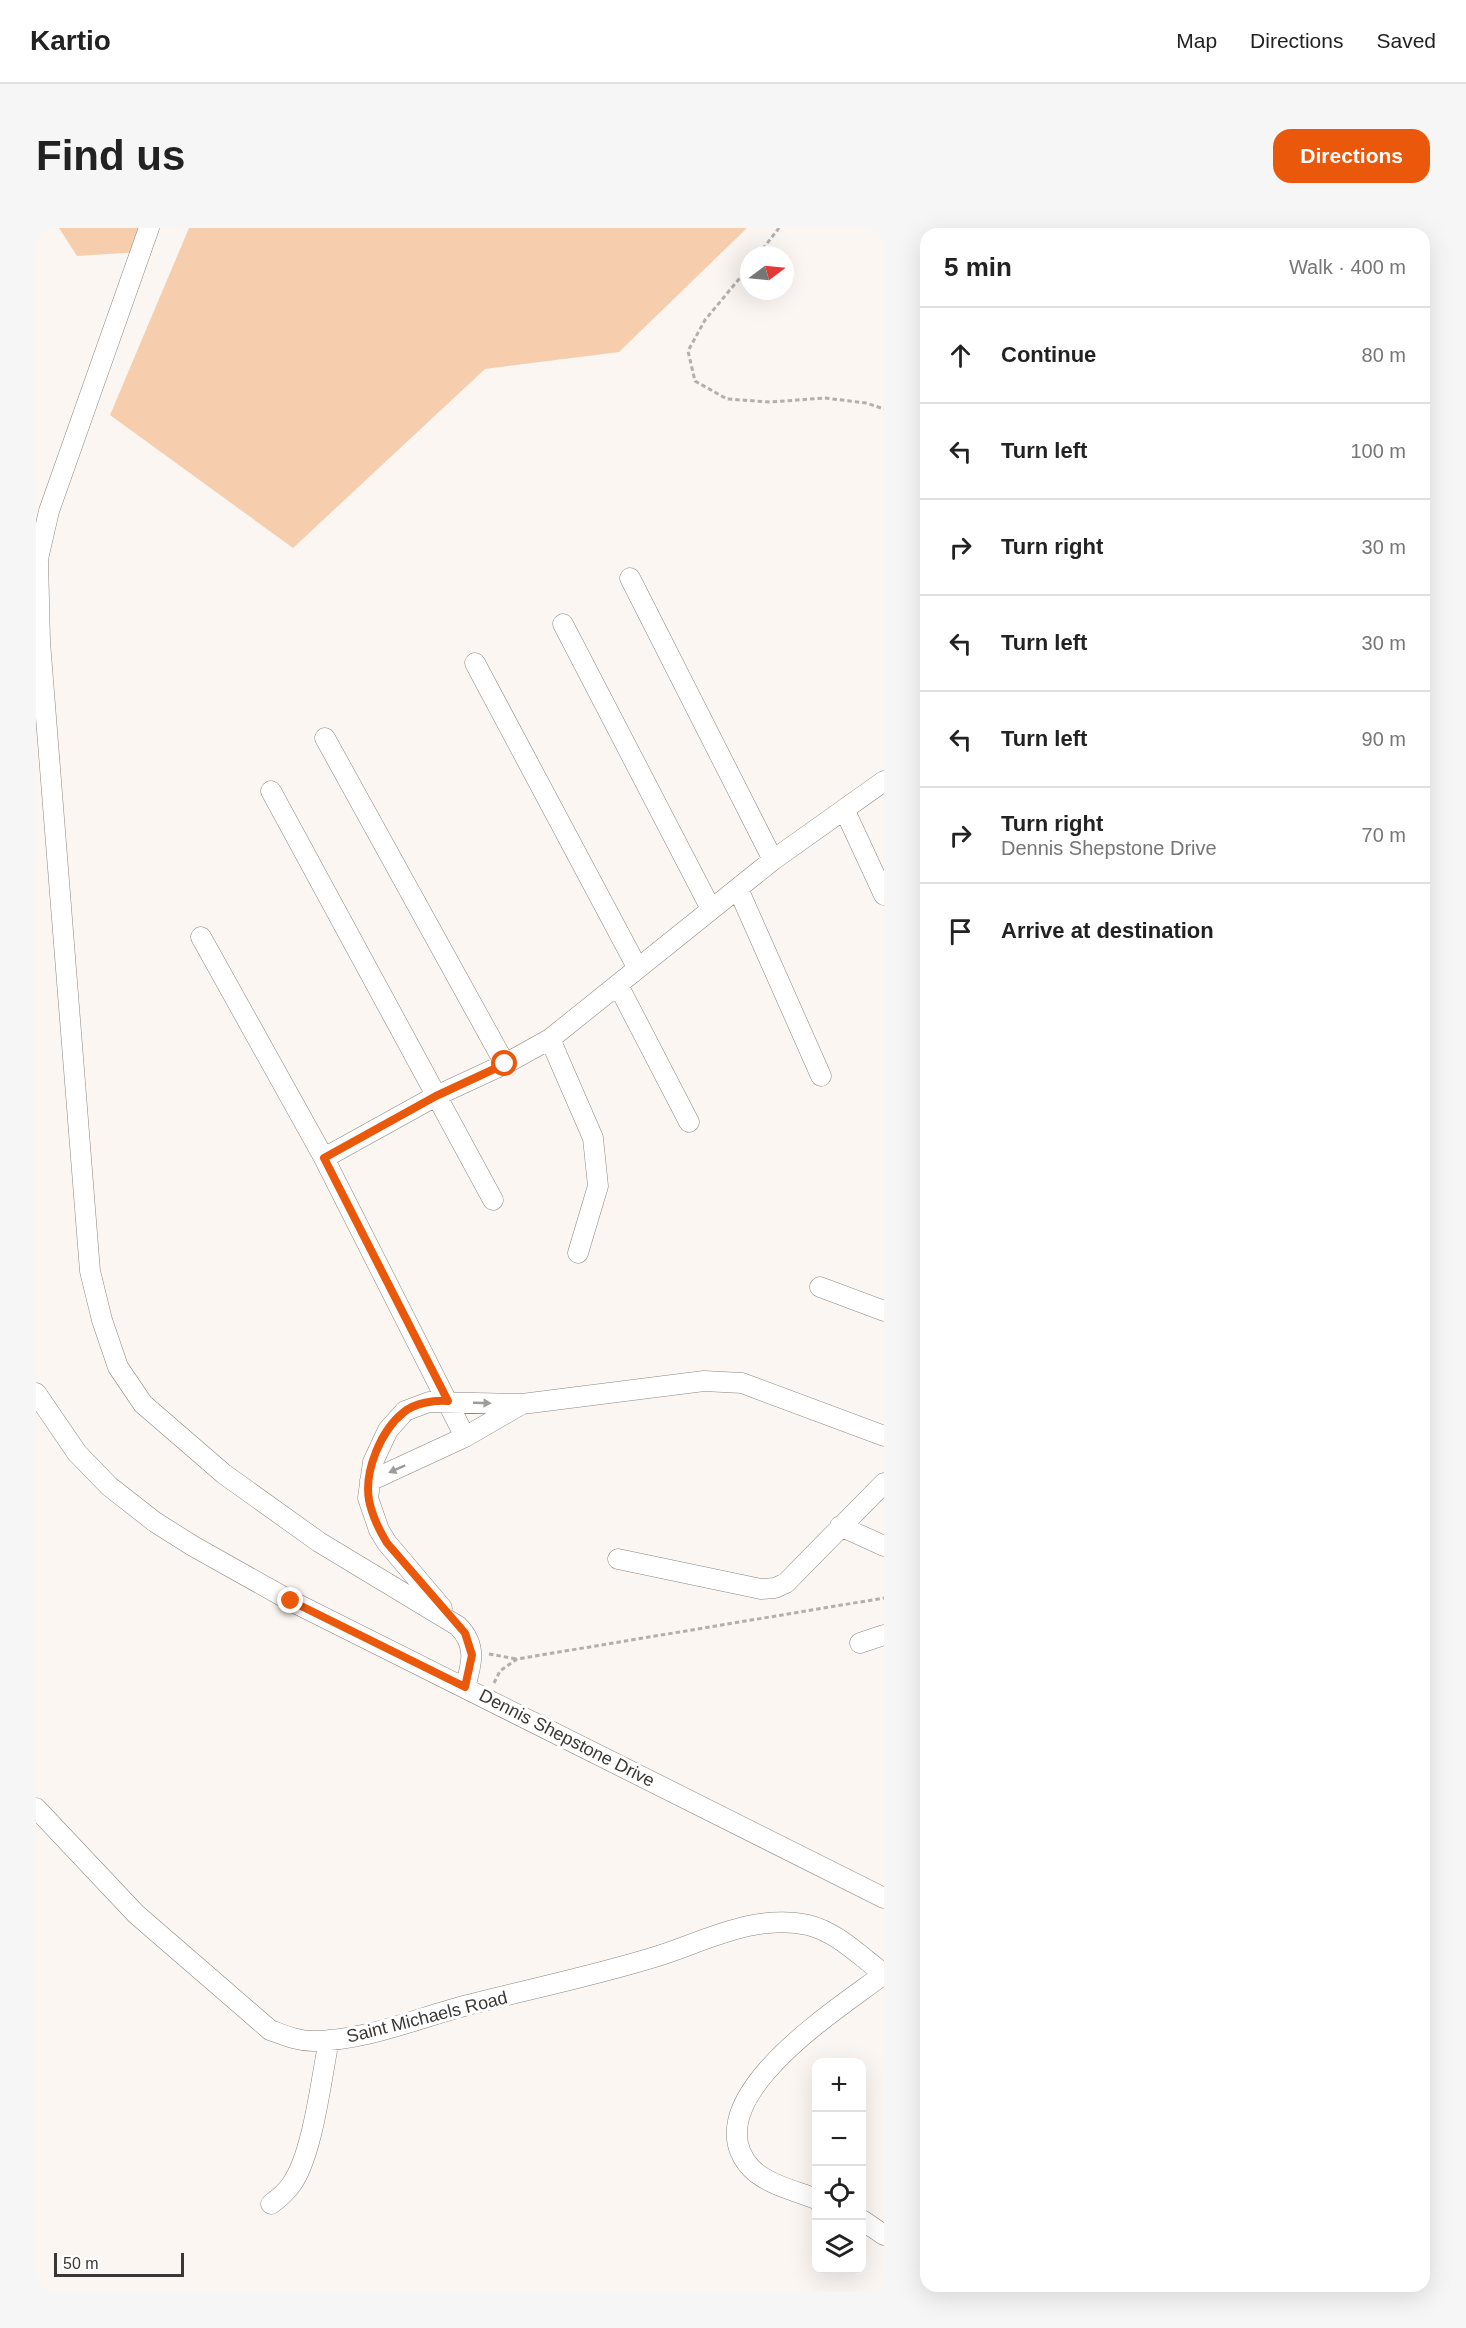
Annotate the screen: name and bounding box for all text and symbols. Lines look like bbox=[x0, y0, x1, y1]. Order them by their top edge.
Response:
text: Kartio bbox=[30, 25, 111, 56]
text: Map bbox=[1176, 29, 1217, 52]
text: Directions bbox=[1250, 29, 1343, 52]
text: Saved bbox=[1376, 29, 1436, 52]
button: Directions bbox=[1273, 129, 1430, 183]
text: Find us bbox=[36, 132, 185, 179]
north arrow bbox=[740, 246, 794, 300]
text: 5 min bbox=[944, 252, 1012, 282]
text: Walk · 400 m bbox=[1289, 256, 1406, 278]
icon: ahead bbox=[944, 339, 977, 372]
text: Continue bbox=[1001, 342, 1096, 367]
text: 80 m bbox=[1362, 344, 1406, 366]
icon: left bbox=[944, 435, 977, 468]
text: Turn left bbox=[1001, 438, 1087, 463]
text: 100 m bbox=[1350, 440, 1406, 462]
icon: right bbox=[944, 531, 977, 564]
text: Turn right bbox=[1001, 534, 1103, 559]
text: 30 m bbox=[1362, 536, 1406, 558]
icon: left bbox=[944, 627, 977, 660]
text: Turn left bbox=[1001, 630, 1087, 655]
text: 30 m bbox=[1362, 632, 1406, 654]
icon: left bbox=[944, 723, 977, 756]
text: Turn left bbox=[1001, 726, 1087, 751]
text: 90 m bbox=[1362, 728, 1406, 750]
text: Turn right bbox=[1001, 811, 1103, 836]
icon: right bbox=[944, 819, 977, 852]
text: 70 m bbox=[1362, 824, 1406, 846]
text: Dennis Shepstone Drive bbox=[1001, 837, 1217, 859]
icon: arrive bbox=[944, 915, 977, 948]
text: Arrive at destination bbox=[1001, 918, 1214, 943]
route start bbox=[491, 1050, 517, 1076]
one-way arrow bbox=[473, 1398, 492, 1407]
one-way arrow bbox=[388, 1465, 405, 1474]
route end bbox=[277, 1587, 303, 1613]
street label: Dennis Shepstone Drive bbox=[476, 1685, 658, 1791]
street label: Saint Michaels Road bbox=[344, 1987, 510, 2047]
map controls bbox=[812, 2058, 866, 2274]
button: + bbox=[812, 2058, 866, 2112]
button: − bbox=[812, 2112, 866, 2166]
button: locate bbox=[812, 2166, 866, 2220]
button: layers bbox=[812, 2220, 866, 2274]
scale bar bbox=[54, 2250, 184, 2278]
text: 50 m bbox=[63, 2255, 99, 2272]

